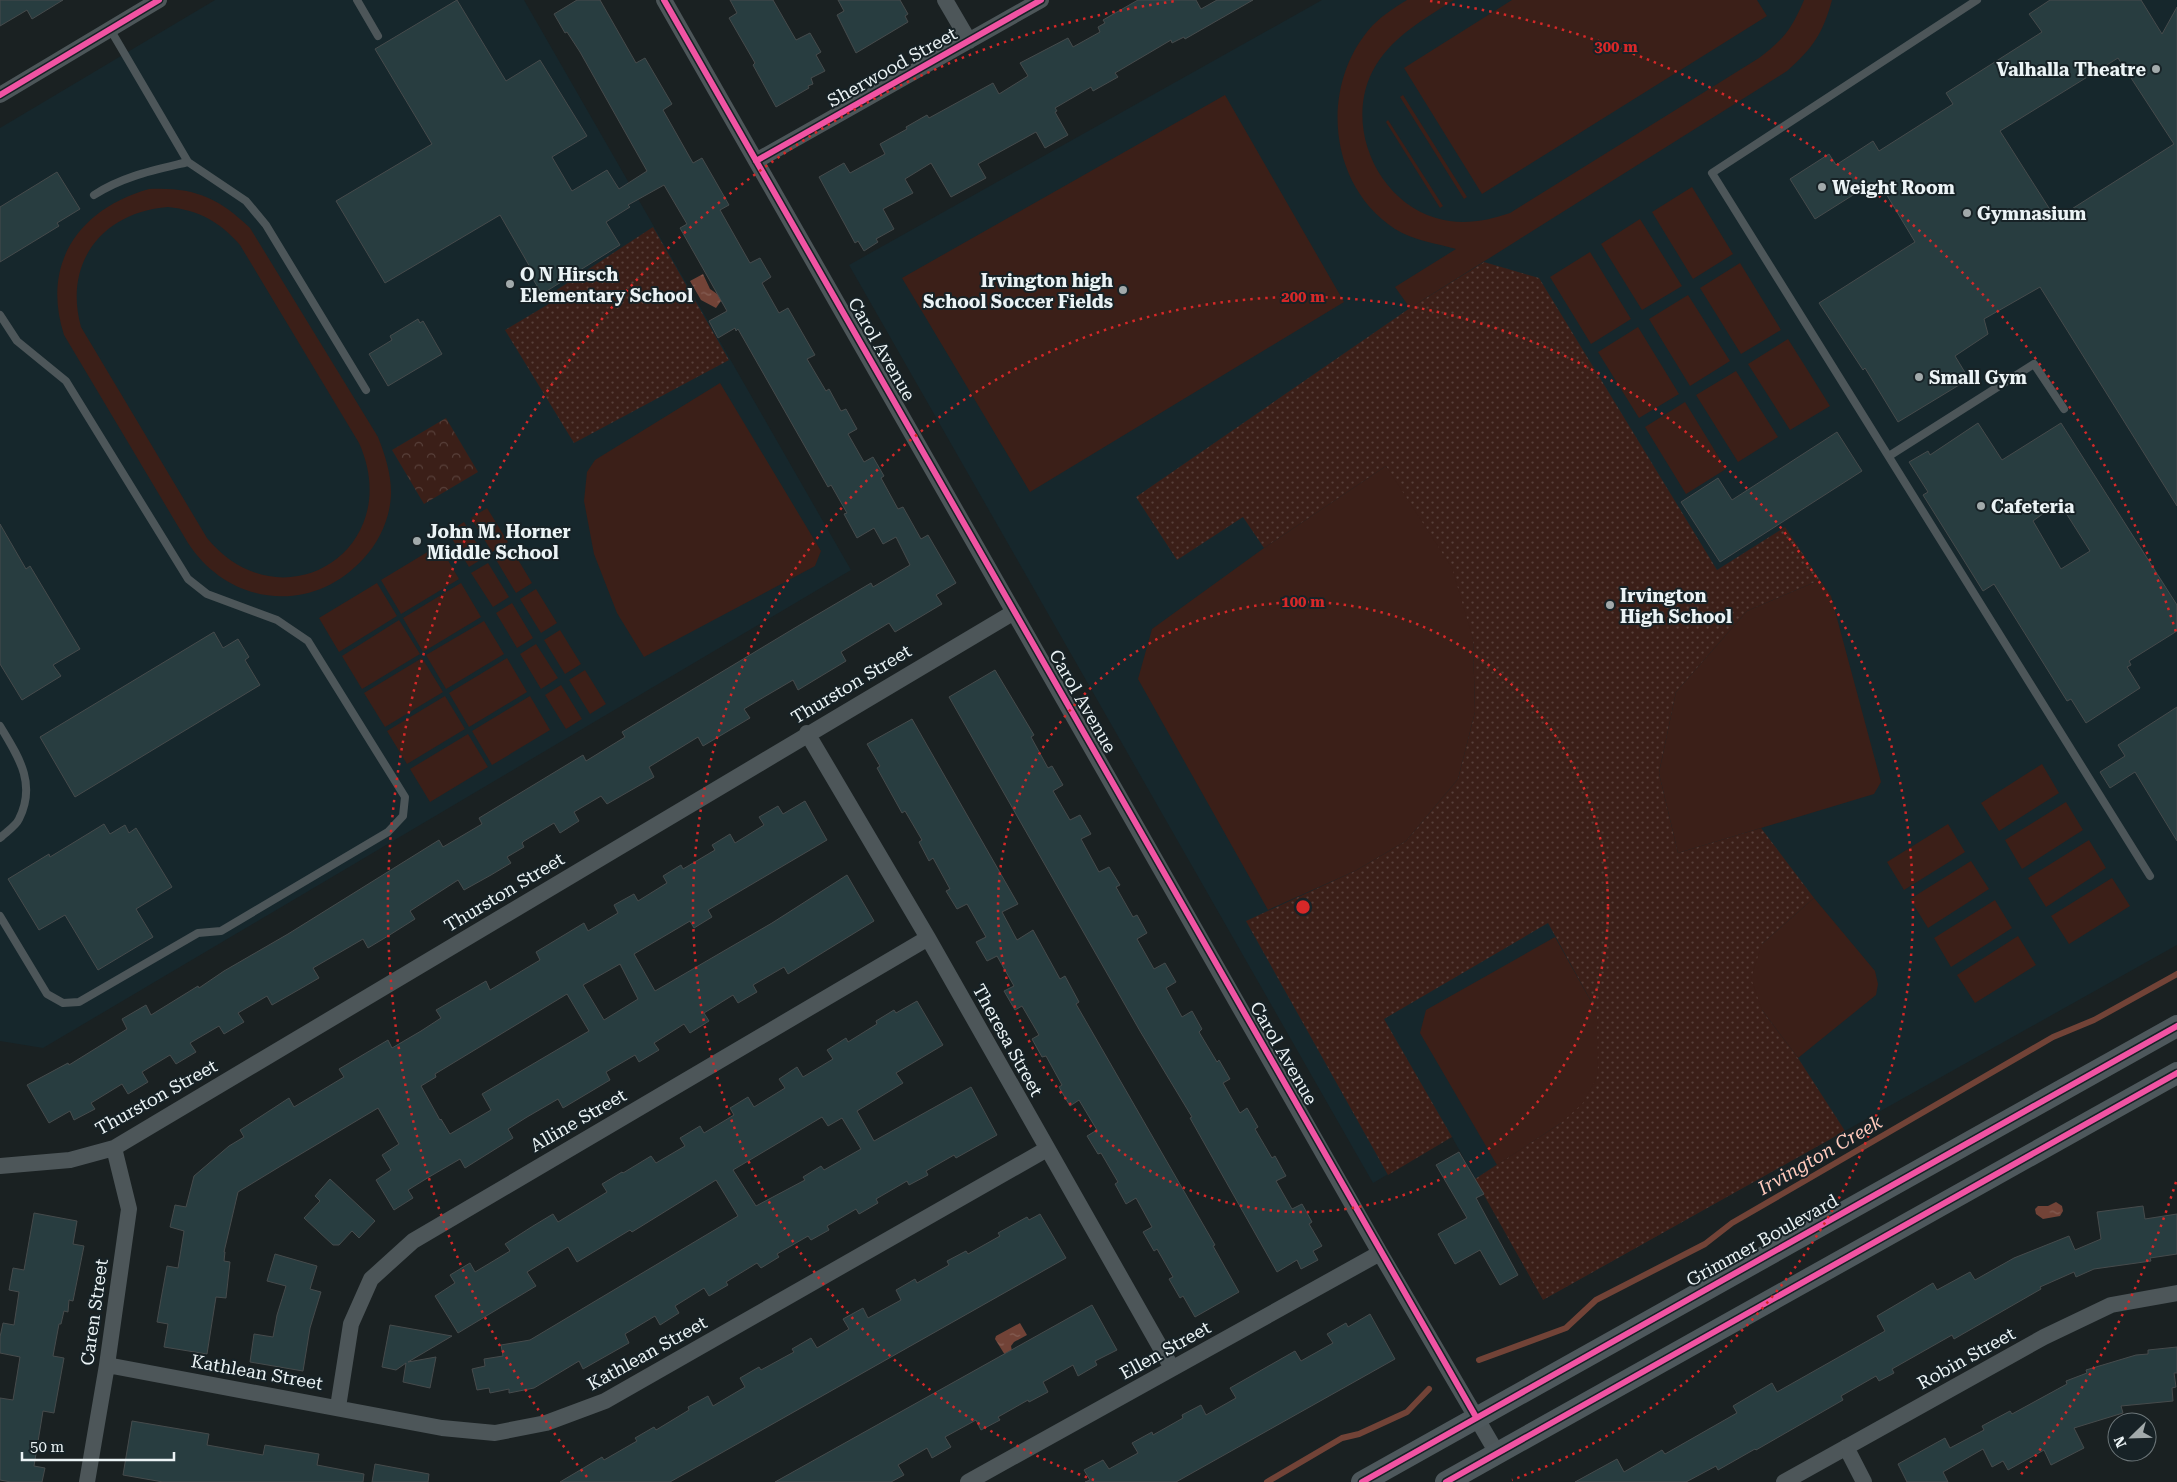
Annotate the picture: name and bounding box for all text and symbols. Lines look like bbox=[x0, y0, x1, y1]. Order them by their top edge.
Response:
street label: Sherwood Street bbox=[824, 23, 961, 111]
text: 300 m bbox=[1594, 38, 1638, 56]
place label: Valhalla Theatre bbox=[1996, 59, 2146, 80]
marker: Valhalla Theatre bbox=[2150, 63, 2162, 75]
place label: Weight Room bbox=[1832, 177, 1956, 198]
marker: Weight Room bbox=[1816, 181, 1828, 193]
place label: Gymnasium bbox=[1977, 203, 2087, 224]
marker: Gymnasium bbox=[1961, 207, 1973, 219]
place label: O N Hirsch Elementary School bbox=[520, 264, 693, 306]
place label: Irvington high School Soccer Fields bbox=[923, 270, 1113, 312]
marker: O N Hirsch Elementary School bbox=[504, 278, 516, 290]
marker: Irvington high School Soccer Fields bbox=[1117, 284, 1129, 296]
text: 200 m bbox=[1281, 288, 1325, 306]
street label: Carol Avenue bbox=[844, 294, 920, 404]
place label: Small Gym bbox=[1929, 367, 2028, 388]
marker: Small Gym bbox=[1913, 371, 1925, 383]
place label: Cafeteria bbox=[1991, 496, 2075, 517]
marker: Cafeteria bbox=[1975, 500, 1987, 512]
place label: John M. Horner Middle School bbox=[427, 521, 571, 563]
marker: John M. Horner Middle School bbox=[411, 535, 423, 547]
place label: Irvington High School bbox=[1620, 585, 1732, 627]
text: 100 m bbox=[1281, 593, 1325, 611]
marker: Irvington High School bbox=[1604, 599, 1616, 611]
street label: Thurston Street bbox=[787, 640, 915, 728]
street label: Carol Avenue bbox=[1045, 646, 1121, 756]
street label: Thurston Street bbox=[440, 848, 568, 936]
centre of rings bbox=[1294, 898, 1312, 916]
street label: Theresa Street bbox=[969, 980, 1048, 1100]
street label: Carol Avenue bbox=[1246, 998, 1322, 1108]
street label: Thurston Street bbox=[91, 1055, 221, 1139]
street label: Alline Street bbox=[526, 1084, 630, 1156]
water label: Irvington Creek bbox=[1753, 1110, 1887, 1200]
street label: Grimmer Boulevard bbox=[1682, 1189, 1842, 1290]
street label: Caren Street bbox=[76, 1257, 112, 1367]
street label: Kathlean Street bbox=[584, 1311, 711, 1395]
street label: Ellen Street bbox=[1116, 1316, 1214, 1384]
street label: Robin Street bbox=[1913, 1322, 2019, 1393]
street label: Kathlean Street bbox=[189, 1350, 325, 1394]
north arrow bbox=[2107, 1412, 2157, 1462]
scale bar bbox=[22, 1430, 175, 1462]
text: N bbox=[2110, 1434, 2130, 1450]
text: 50 m bbox=[30, 1438, 65, 1456]

